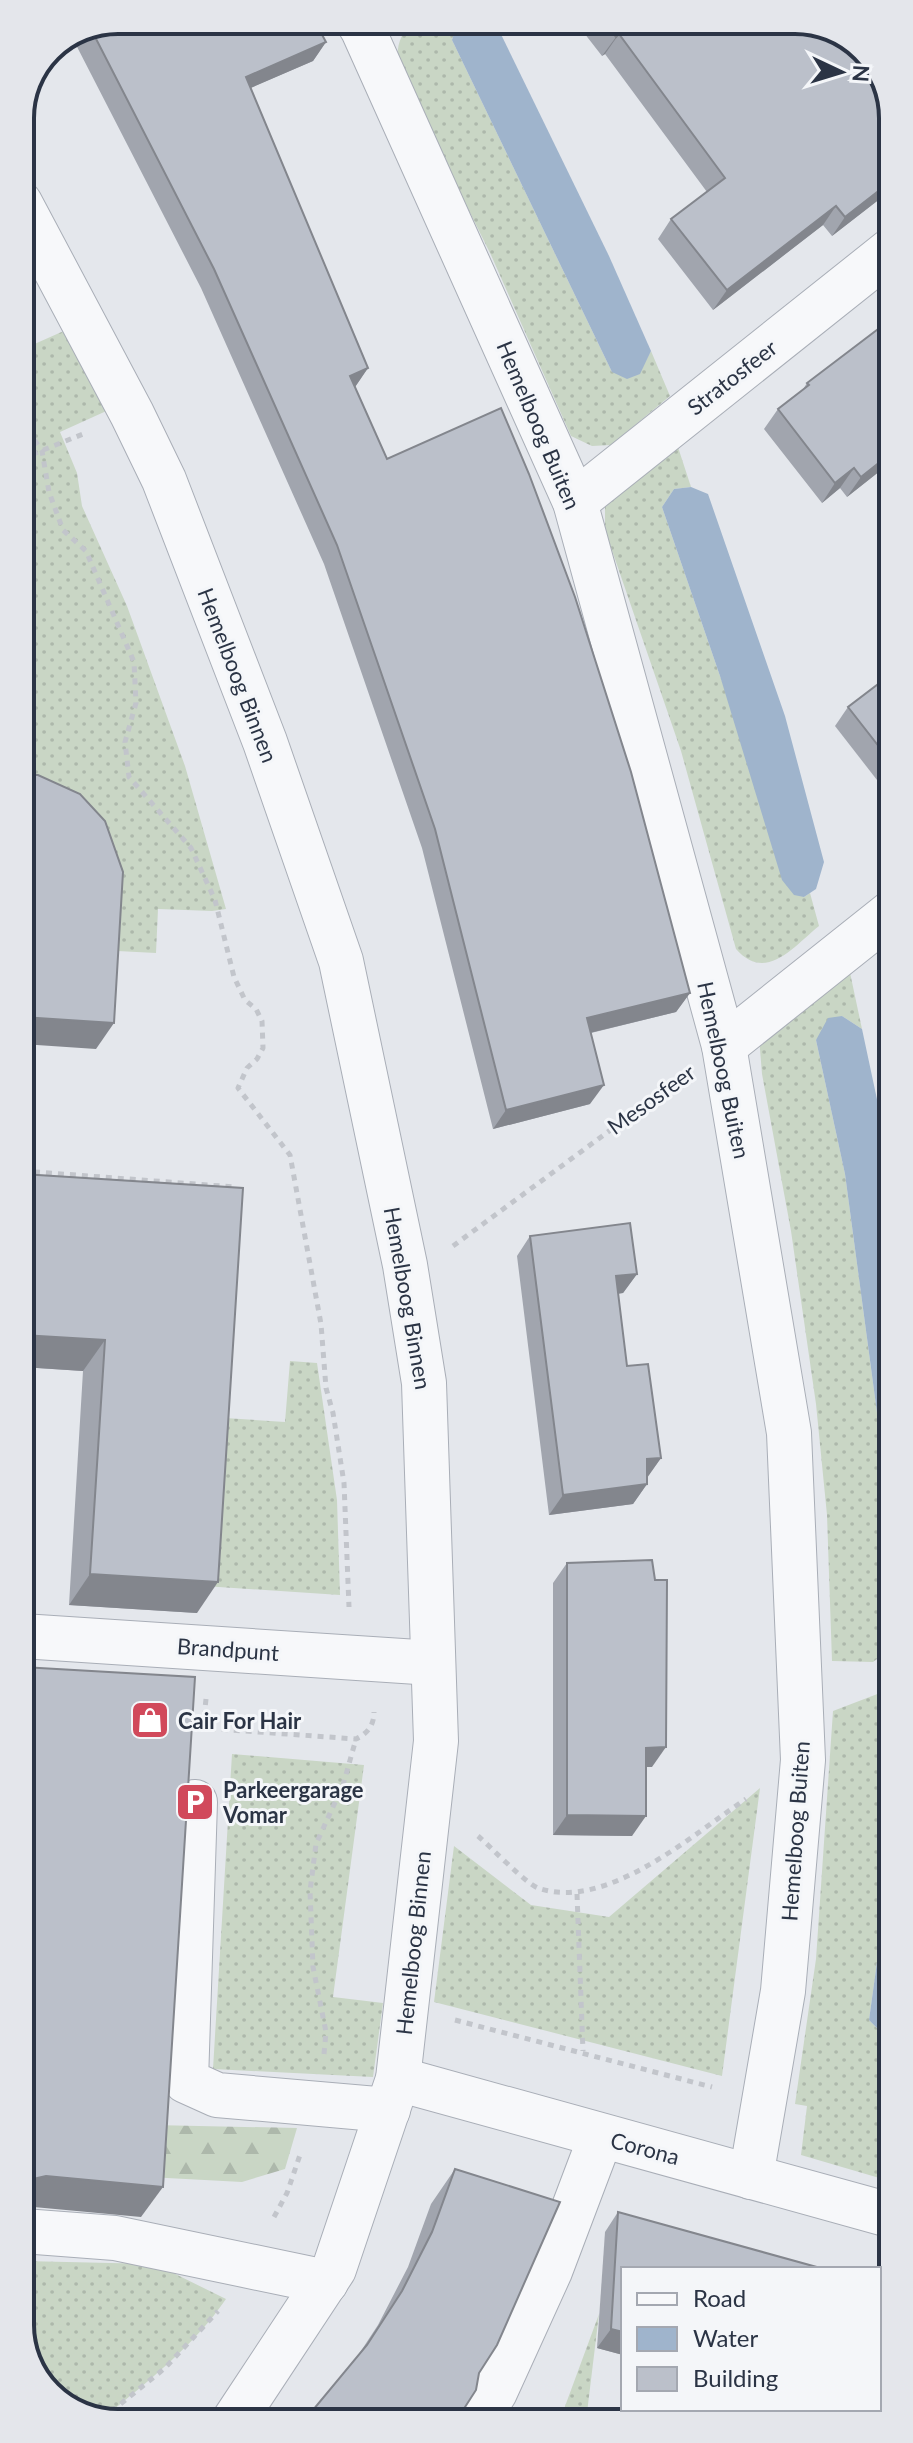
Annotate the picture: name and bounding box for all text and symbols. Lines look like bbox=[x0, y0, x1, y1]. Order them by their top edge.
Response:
north arrow bbox=[801, 32, 881, 112]
text: N bbox=[847, 64, 876, 83]
street label: Stratosfeer bbox=[682, 334, 782, 420]
street label: Hemelboog Buiten bbox=[491, 337, 587, 513]
street label: Hemelboog Binnen bbox=[192, 584, 284, 766]
street label: Hemelboog Buiten bbox=[692, 979, 756, 1161]
street label: Mesosfeer bbox=[602, 1058, 700, 1140]
street label: Hemelboog Binnen bbox=[379, 1205, 437, 1391]
street label: Brandpunt bbox=[176, 1632, 280, 1666]
shop icon: Cair For Hair bbox=[129, 1699, 171, 1741]
place label: Cair For Hair bbox=[178, 1707, 302, 1734]
street label: Hemelboog Buiten bbox=[775, 1740, 815, 1922]
place label: Parkeergarage Vomar bbox=[222, 1776, 364, 1828]
parking icon: Parkeergarage Vomar bbox=[174, 1781, 216, 1823]
street label: Hemelboog Binnen bbox=[390, 1850, 436, 2036]
street label: Corona bbox=[608, 2126, 682, 2170]
legend bbox=[621, 2267, 881, 2411]
text: Road bbox=[693, 2283, 746, 2312]
text: Water bbox=[693, 2323, 758, 2352]
text: Building bbox=[693, 2363, 778, 2392]

